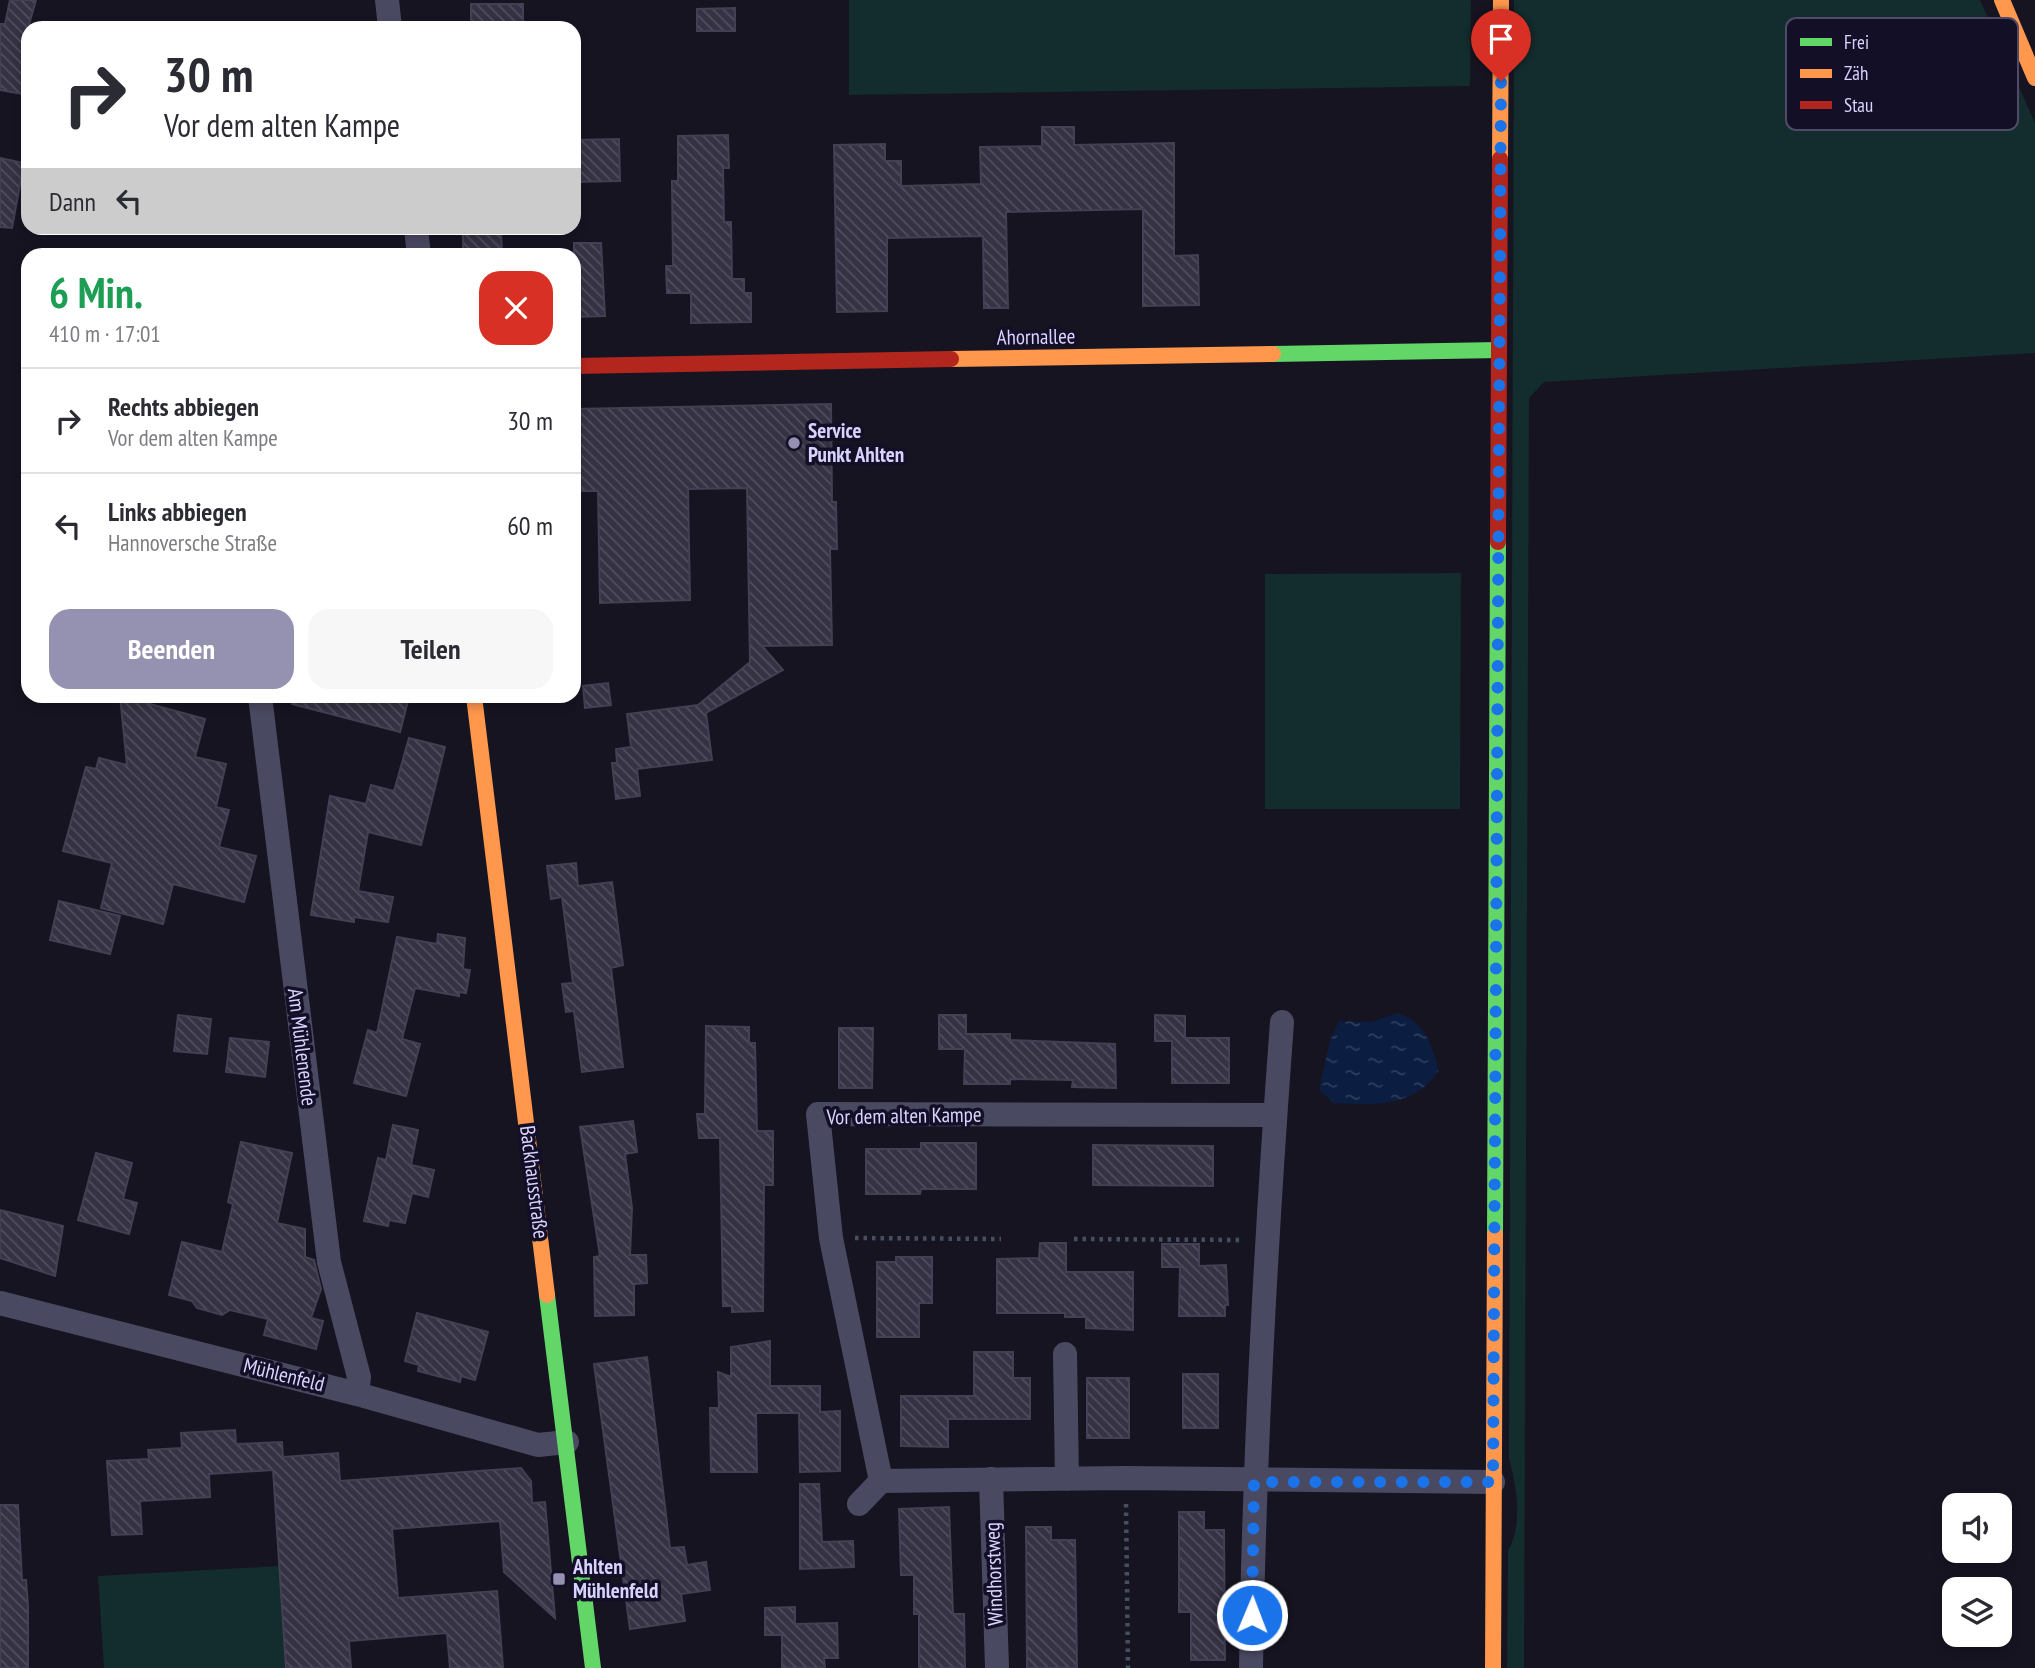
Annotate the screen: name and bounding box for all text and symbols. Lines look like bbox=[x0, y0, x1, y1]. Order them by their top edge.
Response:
pin bbox=[1471, 9, 1531, 81]
legend bbox=[1786, 18, 2018, 130]
icon: arrive bbox=[1482, 20, 1520, 58]
text: Frei bbox=[1844, 30, 1869, 54]
text: 30 m bbox=[164, 42, 253, 106]
icon: right bbox=[49, 49, 140, 140]
text: Zäh bbox=[1844, 61, 1868, 85]
text: Stau bbox=[1844, 93, 1873, 117]
text: Vor dem alten Kampe bbox=[164, 104, 400, 146]
icon: left bbox=[110, 182, 148, 220]
text: Dann bbox=[49, 185, 96, 218]
text: 6 Min. bbox=[49, 265, 143, 320]
button: close bbox=[479, 271, 553, 345]
text: 410 m · 17:01 bbox=[49, 319, 161, 348]
street label: Ahornallee bbox=[996, 322, 1076, 351]
text: Rechts abbiegen bbox=[108, 390, 259, 423]
icon: right bbox=[49, 402, 87, 440]
text: 30 m bbox=[507, 404, 553, 437]
place label: Service Punkt Ahlten bbox=[808, 417, 904, 468]
text: Vor dem alten Kampe bbox=[108, 423, 278, 452]
marker: Service Punkt Ahlten bbox=[786, 435, 802, 451]
text: Links abbiegen bbox=[108, 495, 247, 528]
icon: left bbox=[49, 507, 87, 545]
text: 60 m bbox=[507, 509, 553, 542]
text: Hannoversche Straße bbox=[108, 528, 277, 557]
button: Beenden bbox=[49, 609, 294, 689]
button: Teilen bbox=[308, 609, 553, 689]
street label: Am Mühlenende bbox=[282, 987, 323, 1107]
street label: Vor dem alten Kampe bbox=[825, 1101, 982, 1130]
street label: Backhausstraße bbox=[514, 1124, 555, 1240]
street label: Mühlenfeld bbox=[241, 1351, 327, 1398]
map controls bbox=[1942, 1493, 2012, 1647]
button: sound bbox=[1942, 1493, 2012, 1563]
street label: Windhorstweg bbox=[978, 1522, 1009, 1626]
place label: Ahlten Mühlenfeld bbox=[572, 1553, 658, 1604]
marker: Ahlten Mühlenfeld bbox=[551, 1571, 567, 1587]
button: layers bbox=[1942, 1577, 2012, 1647]
position arrow bbox=[1215, 1578, 1289, 1652]

